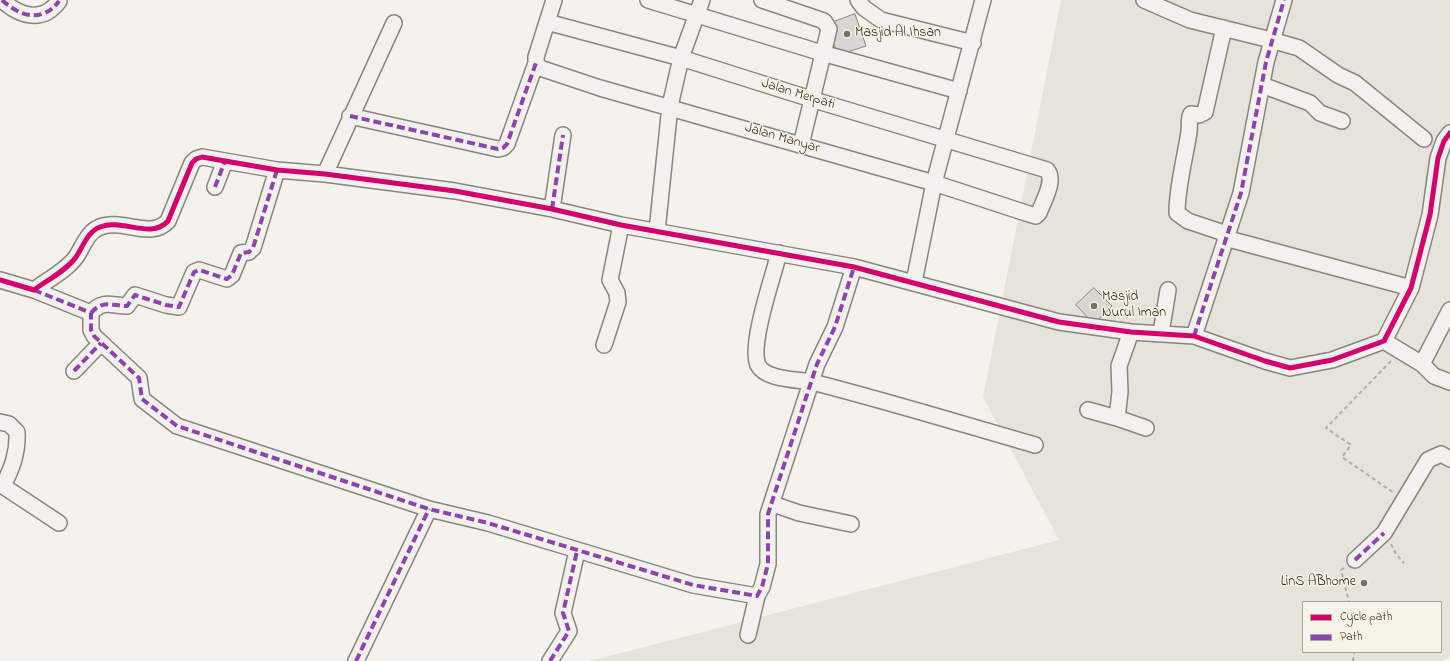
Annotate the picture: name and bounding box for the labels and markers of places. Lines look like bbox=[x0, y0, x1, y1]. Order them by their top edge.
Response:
place label: Masjid Al Ihsan bbox=[855, 26, 941, 42]
marker: Masjid Al Ihsan bbox=[842, 29, 852, 39]
place label: Masjid Nurul Iman bbox=[1102, 290, 1166, 322]
marker: Masjid Nurul Iman bbox=[1089, 301, 1099, 311]
place label: LinS ABhome bbox=[1281, 575, 1356, 591]
marker: LinS ABhome bbox=[1359, 578, 1369, 588]

